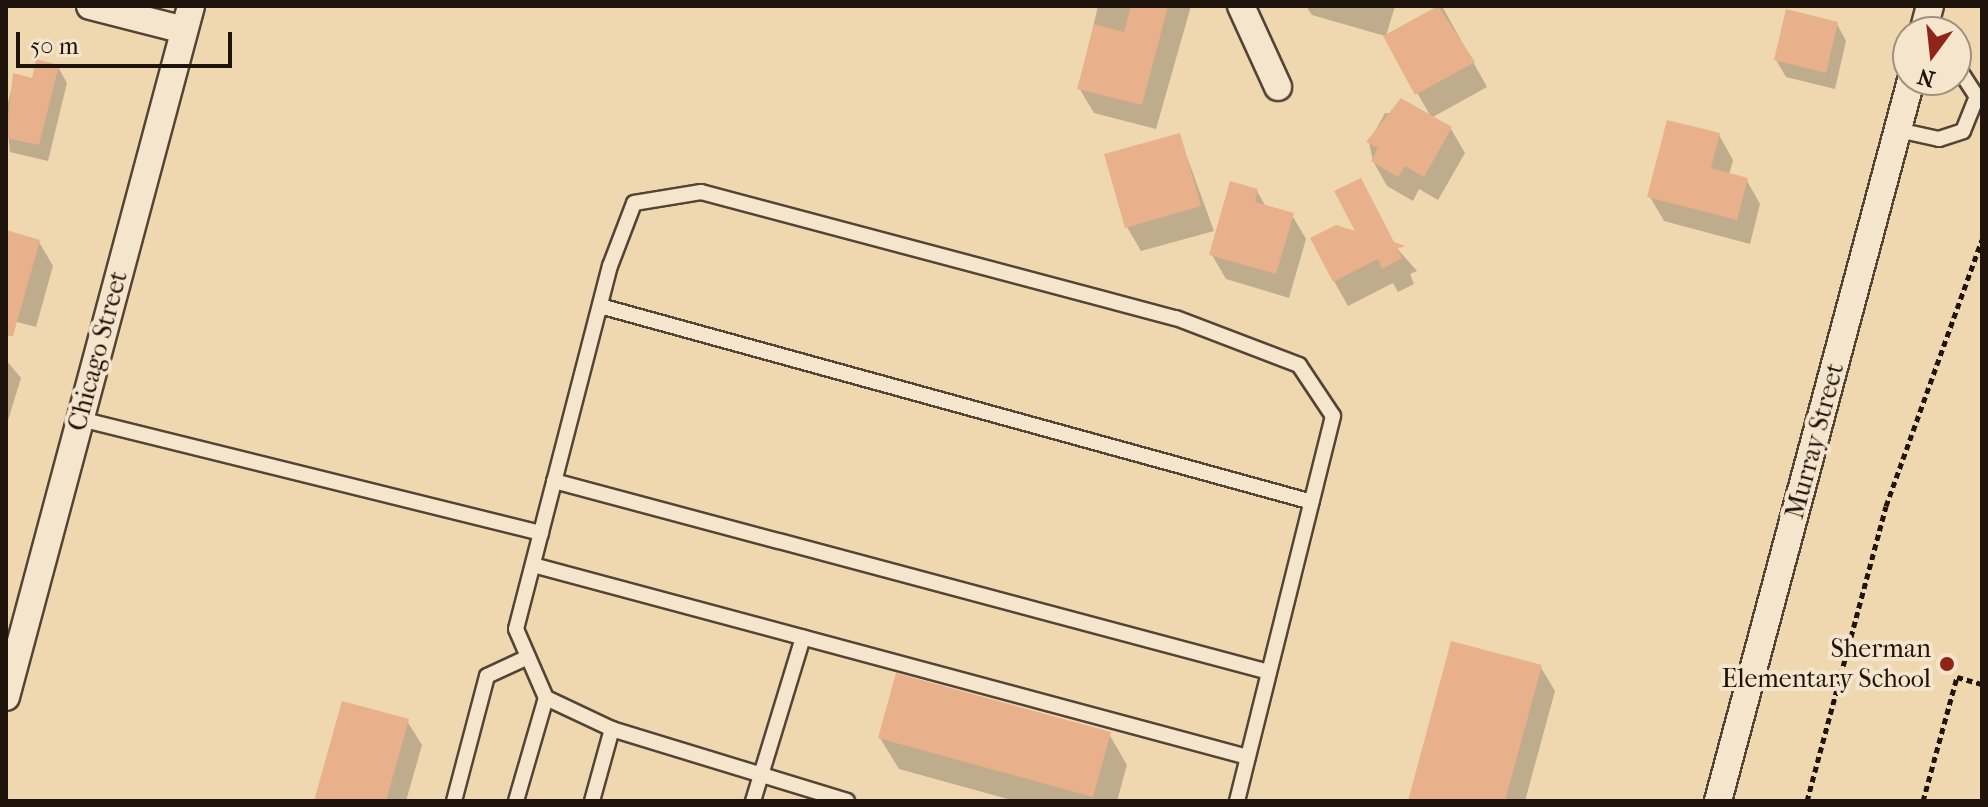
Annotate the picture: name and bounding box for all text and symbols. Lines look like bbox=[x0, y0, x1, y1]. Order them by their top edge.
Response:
scale bar bbox=[20, 16, 236, 66]
north arrow bbox=[1892, 16, 1972, 96]
text: 50 m bbox=[30, 32, 79, 60]
text: N bbox=[1915, 63, 1938, 92]
street label: Chicago Street bbox=[62, 268, 134, 434]
street label: Murray Street bbox=[1779, 360, 1851, 522]
place label: Sherman Elementary School bbox=[1722, 633, 1931, 694]
marker: Sherman Elementary School bbox=[1938, 655, 1956, 673]

